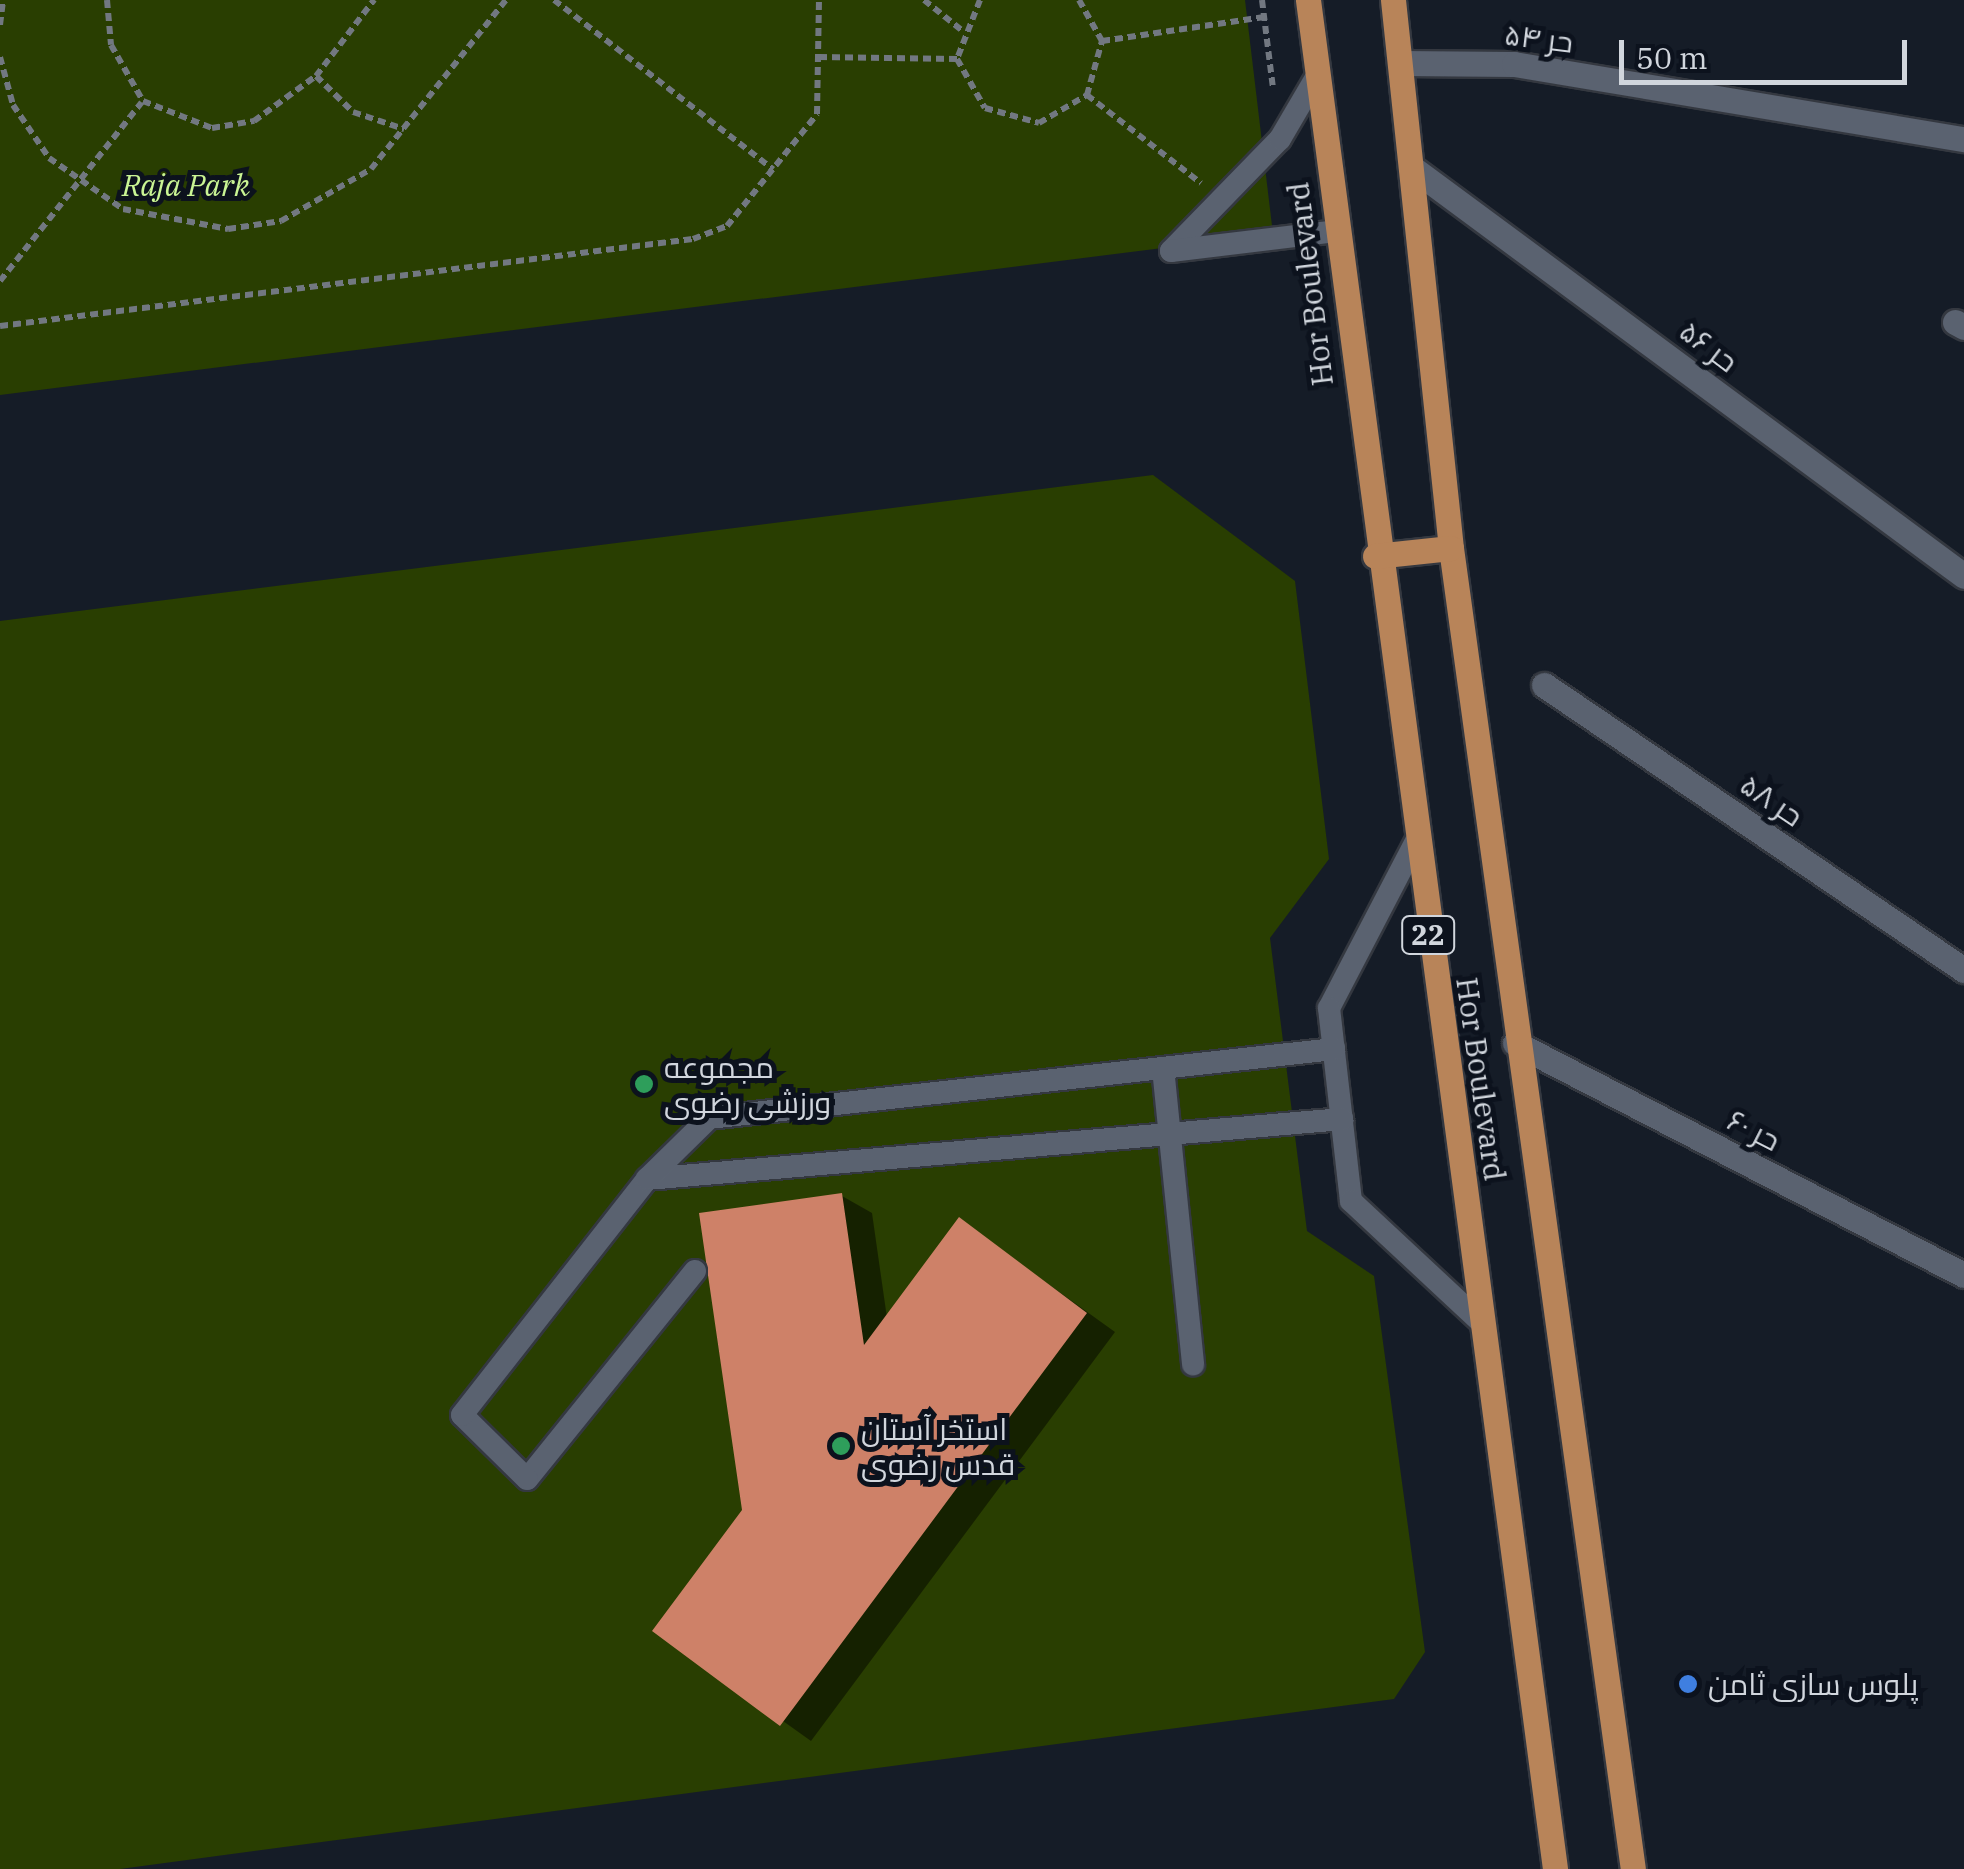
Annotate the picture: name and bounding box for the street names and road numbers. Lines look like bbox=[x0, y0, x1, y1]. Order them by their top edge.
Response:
street label: حر ۵۴ bbox=[1503, 16, 1575, 60]
street label: Hor Boulevard bbox=[1280, 180, 1340, 388]
street label: حر ۵۶ bbox=[1673, 313, 1745, 379]
street label: حر ۵۸ bbox=[1734, 766, 1810, 834]
road number: 22 bbox=[1400, 912, 1456, 958]
street label: Hor Boulevard bbox=[1449, 975, 1513, 1183]
street label: حر ۶۰ bbox=[1722, 1102, 1786, 1158]

